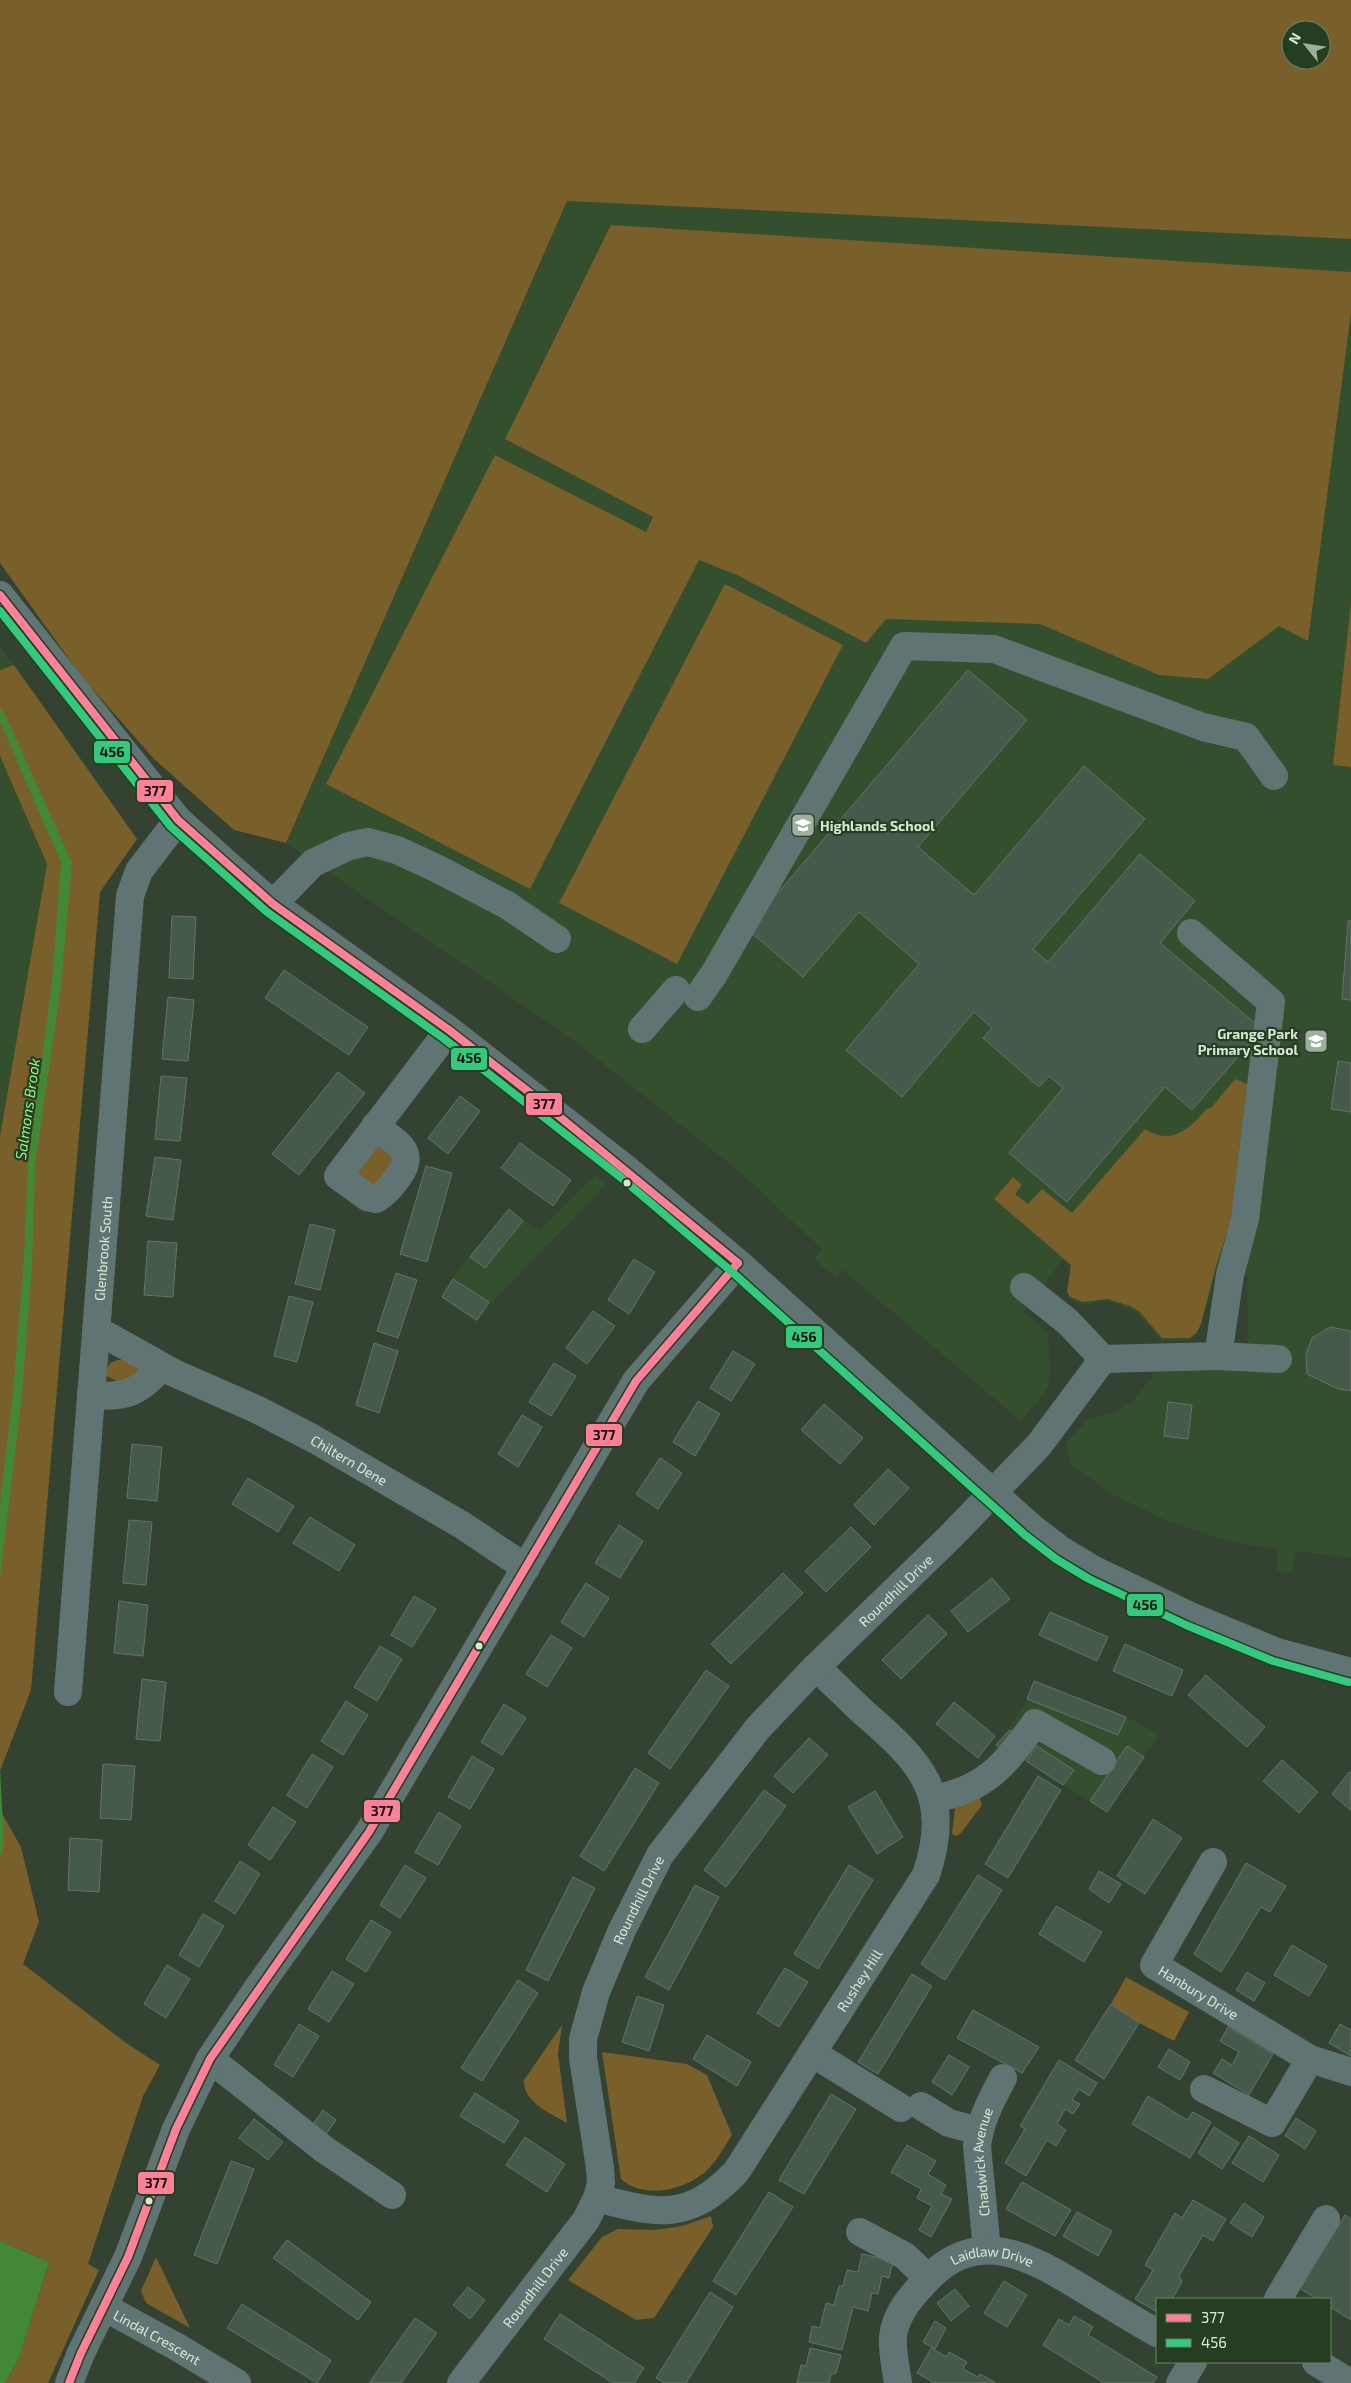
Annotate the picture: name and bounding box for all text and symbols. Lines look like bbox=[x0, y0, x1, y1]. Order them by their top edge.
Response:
north arrow bbox=[1281, 20, 1331, 70]
text: N bbox=[1284, 30, 1304, 47]
line badge: 456 bbox=[93, 740, 131, 764]
text: 456 bbox=[100, 743, 124, 760]
line badge: 377 bbox=[136, 779, 174, 803]
text: 377 bbox=[144, 782, 167, 799]
school or university icon: Highlands School bbox=[790, 812, 816, 838]
place label: Highlands School bbox=[820, 817, 935, 834]
place label: Grange Park Primary School bbox=[1198, 1025, 1298, 1058]
school or university icon: Grange Park Primary School bbox=[1303, 1028, 1329, 1054]
line badge: 456 bbox=[450, 1047, 488, 1071]
text: 456 bbox=[457, 1049, 481, 1066]
water label: Salmons Brook bbox=[11, 1057, 43, 1161]
line badge: 377 bbox=[525, 1092, 563, 1116]
text: 377 bbox=[533, 1095, 556, 1112]
unlabelled marker bbox=[622, 1178, 632, 1188]
street label: Glenbrook South bbox=[90, 1195, 115, 1302]
line badge: 456 bbox=[785, 1325, 823, 1349]
text: 456 bbox=[792, 1328, 816, 1345]
line badge: 377 bbox=[585, 1423, 623, 1447]
text: 377 bbox=[593, 1426, 616, 1443]
street label: Chiltern Dene bbox=[308, 1431, 391, 1489]
street label: Roundhill Drive bbox=[855, 1550, 936, 1630]
line badge: 456 bbox=[1126, 1593, 1164, 1617]
text: 456 bbox=[1133, 1596, 1157, 1613]
unlabelled marker bbox=[474, 1641, 484, 1651]
line badge: 377 bbox=[363, 1799, 401, 1823]
text: 377 bbox=[371, 1802, 394, 1819]
street label: Roundhill Drive bbox=[609, 1853, 667, 1946]
street label: Rushey Hill bbox=[833, 1945, 885, 2014]
street label: Hanbury Drive bbox=[1156, 1961, 1242, 2023]
street label: Chadwick Avenue bbox=[968, 2105, 996, 2217]
line badge: 377 bbox=[137, 2171, 175, 2195]
text: 377 bbox=[145, 2174, 168, 2191]
unlabelled marker bbox=[144, 2196, 154, 2206]
street label: Laidlaw Drive bbox=[947, 2242, 1037, 2269]
street label: Roundhill Drive bbox=[498, 2243, 571, 2331]
legend bbox=[1156, 2298, 1331, 2363]
street label: Lindal Crescent bbox=[111, 2305, 204, 2368]
text: 377 bbox=[1201, 2308, 1225, 2326]
text: 456 bbox=[1201, 2333, 1227, 2351]

